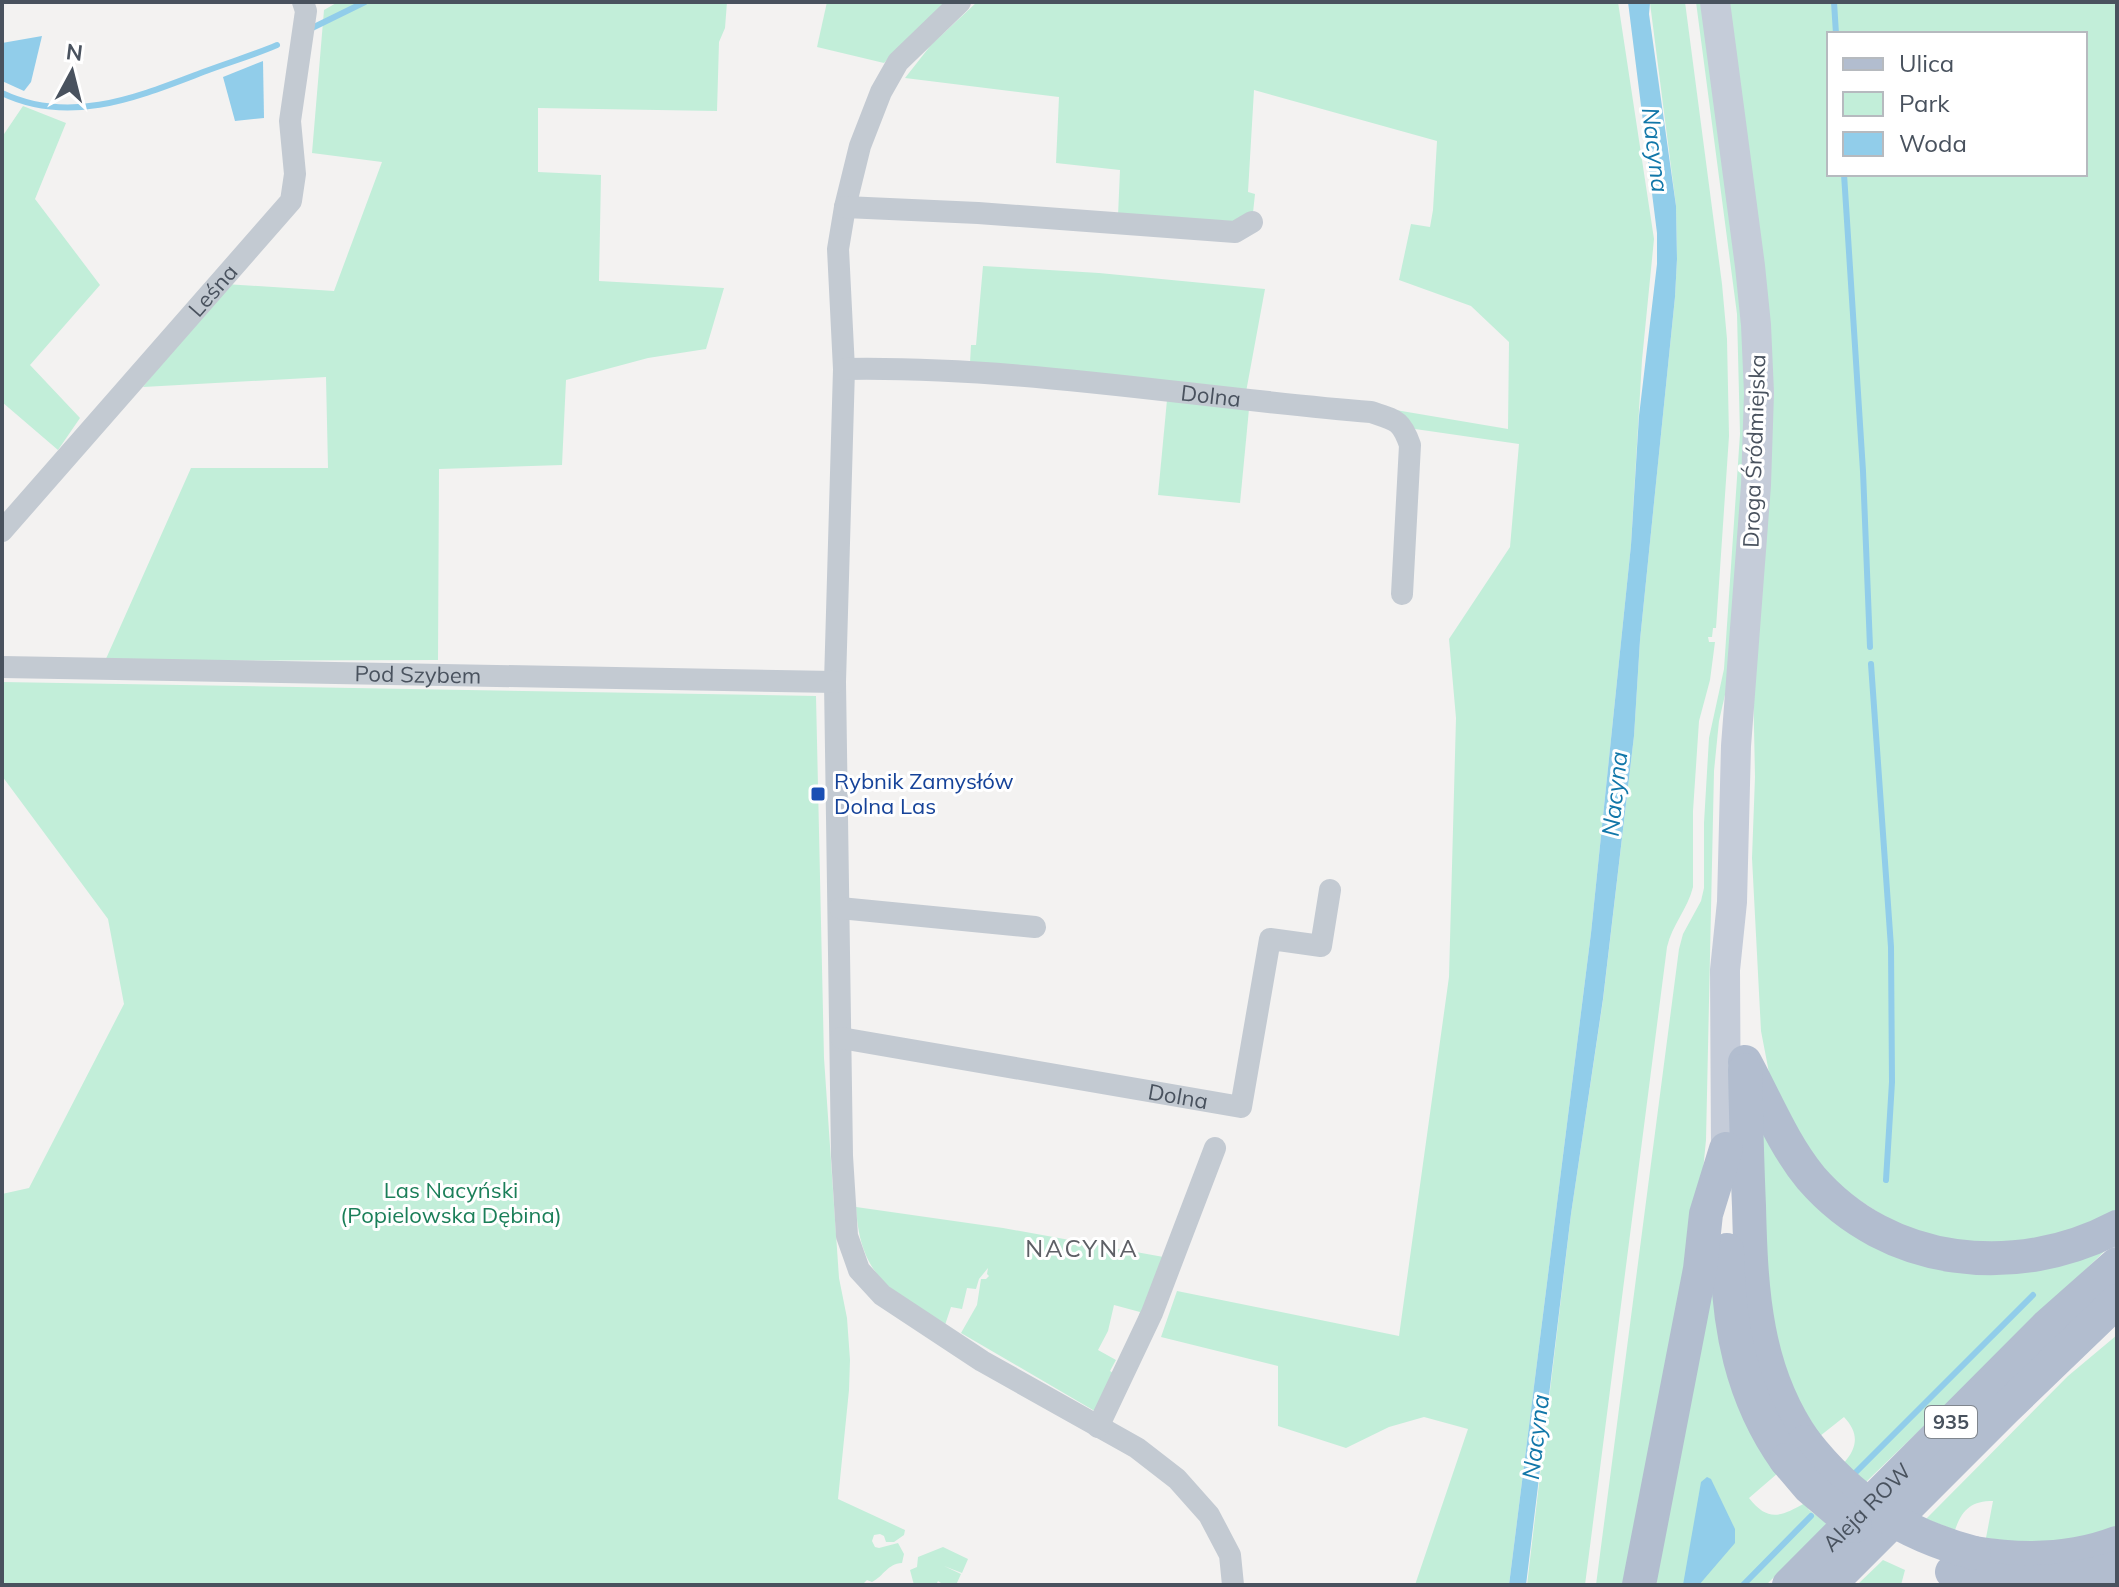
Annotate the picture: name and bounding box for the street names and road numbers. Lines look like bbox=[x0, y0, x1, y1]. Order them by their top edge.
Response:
street label: Leśna bbox=[182, 258, 243, 322]
street label: Droga Śródmiejska bbox=[1737, 354, 1771, 548]
street label: Dolna bbox=[1179, 378, 1242, 413]
street label: Pod Szybem bbox=[354, 659, 481, 690]
street label: Dolna bbox=[1146, 1077, 1210, 1115]
road number: 935 bbox=[1925, 1406, 1977, 1438]
street label: Aleja ROW bbox=[1817, 1457, 1917, 1557]

